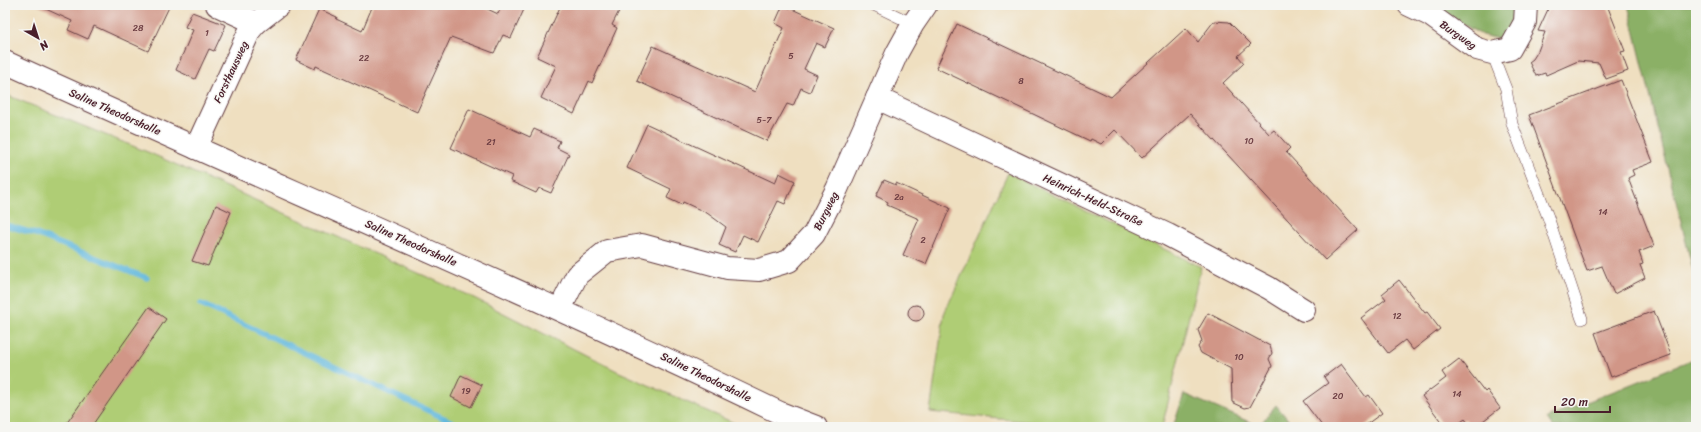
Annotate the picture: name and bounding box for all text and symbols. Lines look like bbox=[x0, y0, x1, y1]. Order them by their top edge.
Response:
street label: Burgweg bbox=[1435, 15, 1481, 55]
north arrow bbox=[18, 18, 58, 58]
house number: 28 bbox=[133, 20, 144, 36]
house number: 1 bbox=[205, 25, 209, 41]
text: N bbox=[35, 35, 54, 55]
street label: Forsthausweg bbox=[208, 37, 254, 106]
house number: 5 bbox=[788, 48, 794, 64]
house number: 22 bbox=[359, 50, 369, 66]
house number: 8 bbox=[1018, 73, 1024, 89]
street label: Saline Theodorshalle bbox=[66, 83, 165, 141]
house number: 5-7 bbox=[757, 112, 772, 128]
house number: 10 bbox=[1244, 133, 1254, 149]
house number: 21 bbox=[486, 134, 496, 150]
street label: Heinrich-Held-Straße bbox=[1040, 168, 1147, 232]
street label: Burgweg bbox=[808, 188, 844, 234]
house number: 2a bbox=[894, 189, 904, 205]
house number: 14 bbox=[1598, 204, 1608, 220]
street label: Saline Theodorshalle bbox=[362, 214, 461, 272]
house number: 2 bbox=[920, 232, 926, 248]
house number: 12 bbox=[1392, 308, 1402, 324]
street label: Saline Theodorshalle bbox=[657, 347, 755, 407]
house number: 10 bbox=[1234, 349, 1244, 365]
house number: 19 bbox=[461, 383, 471, 399]
house number: 14 bbox=[1452, 386, 1462, 402]
house number: 20 bbox=[1333, 388, 1344, 404]
scale bar bbox=[1555, 388, 1610, 414]
text: 20 m bbox=[1561, 391, 1588, 413]

